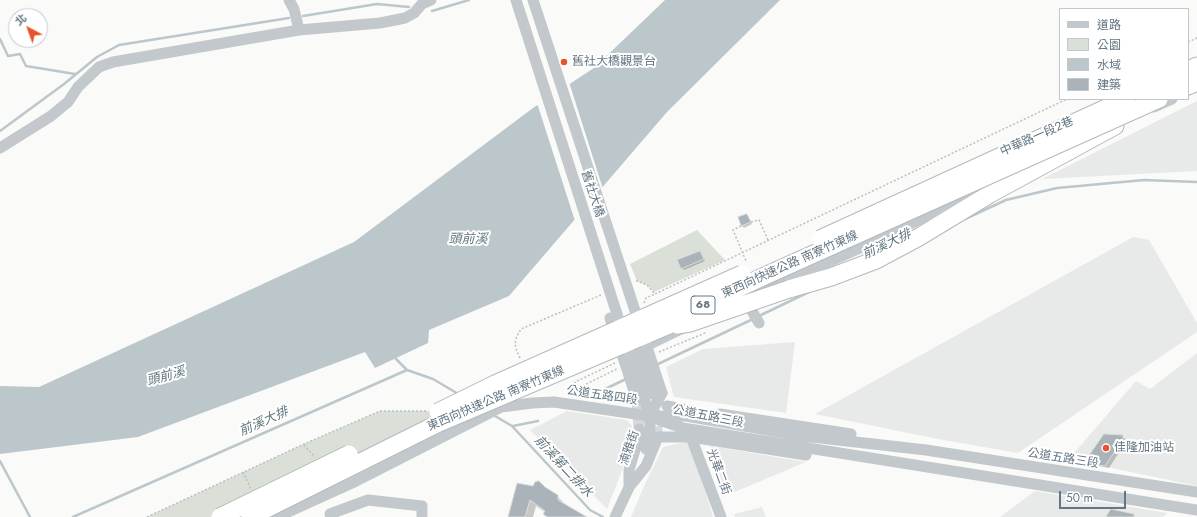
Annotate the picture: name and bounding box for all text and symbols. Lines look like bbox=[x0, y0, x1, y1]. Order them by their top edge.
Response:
north arrow bbox=[8, 8, 48, 48]
legend bbox=[1059, 8, 1189, 100]
text: 北 bbox=[11, 10, 30, 29]
text: 道路 bbox=[1097, 16, 1121, 34]
text: 公園 bbox=[1097, 36, 1121, 54]
place label: 舊社大橋觀景台 bbox=[572, 55, 656, 69]
text: 水域 bbox=[1097, 56, 1121, 74]
marker: 舊社大橋觀景台 bbox=[559, 57, 569, 67]
text: 建築 bbox=[1097, 76, 1121, 94]
street label: 中華路一段2巷 bbox=[998, 114, 1076, 160]
street label: 舊社大橋 bbox=[578, 169, 606, 219]
water label: 前溪大排 bbox=[860, 227, 914, 263]
street label: 東西向快速公路 南寮竹東線 bbox=[720, 228, 860, 302]
water label: 頭前溪 bbox=[449, 232, 487, 248]
road number: 68 bbox=[691, 296, 715, 314]
water label: 頭前溪 bbox=[145, 364, 187, 390]
street label: 東西向快速公路 南寮竹東線 bbox=[425, 364, 567, 434]
street label: 公道五路四段 bbox=[565, 384, 639, 408]
street label: 公道五路三段 bbox=[671, 403, 745, 431]
water label: 前溪大排 bbox=[237, 404, 291, 440]
street label: 湳雅街 bbox=[617, 429, 643, 467]
water label: 前溪第二排水 bbox=[531, 433, 595, 501]
place label: 佳隆加油站 bbox=[1114, 441, 1174, 455]
marker: 佳隆加油站 bbox=[1101, 443, 1111, 453]
street label: 公道五路三段 bbox=[1026, 446, 1100, 472]
street label: 光華二街 bbox=[703, 447, 733, 497]
scale bar bbox=[1061, 483, 1128, 509]
text: 50 m bbox=[1066, 489, 1093, 507]

